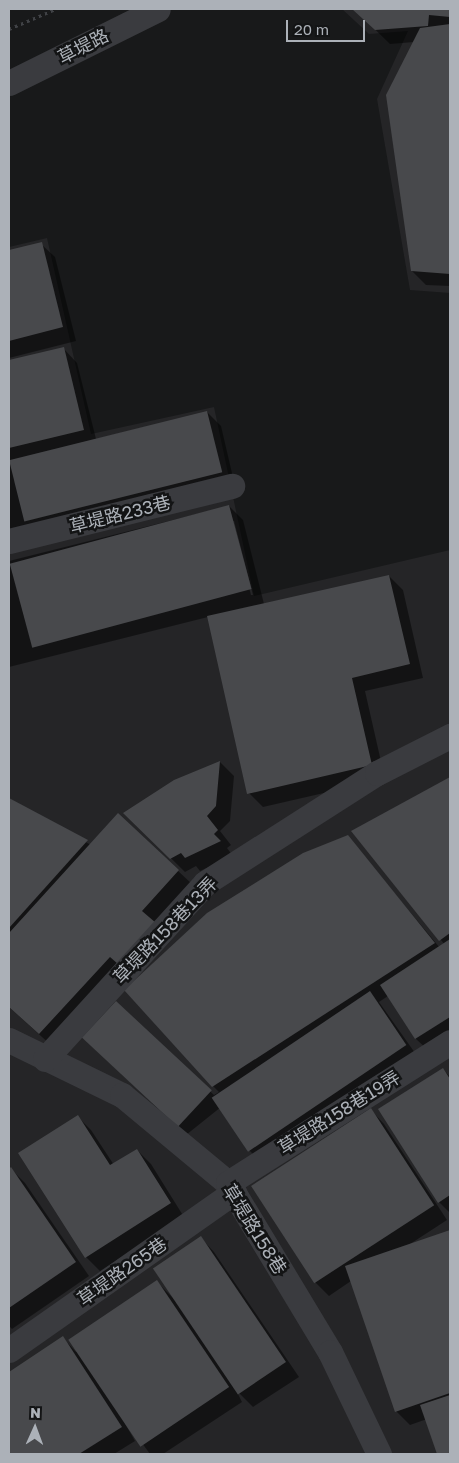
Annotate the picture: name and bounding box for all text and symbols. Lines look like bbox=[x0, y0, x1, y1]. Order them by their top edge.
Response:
scale bar bbox=[289, 10, 368, 42]
text: 20 m bbox=[294, 20, 329, 38]
street label: 草堤路 bbox=[54, 24, 112, 68]
street label: 草堤路233巷 bbox=[67, 491, 173, 537]
street label: 草堤路158巷13弄 bbox=[109, 872, 221, 988]
street label: 草堤路158巷19弄 bbox=[274, 1066, 404, 1158]
street label: 草堤路158巷 bbox=[219, 1180, 291, 1278]
street label: 草堤路265巷 bbox=[73, 1232, 171, 1310]
north arrow bbox=[10, 1403, 60, 1453]
text: N bbox=[30, 1404, 41, 1421]

